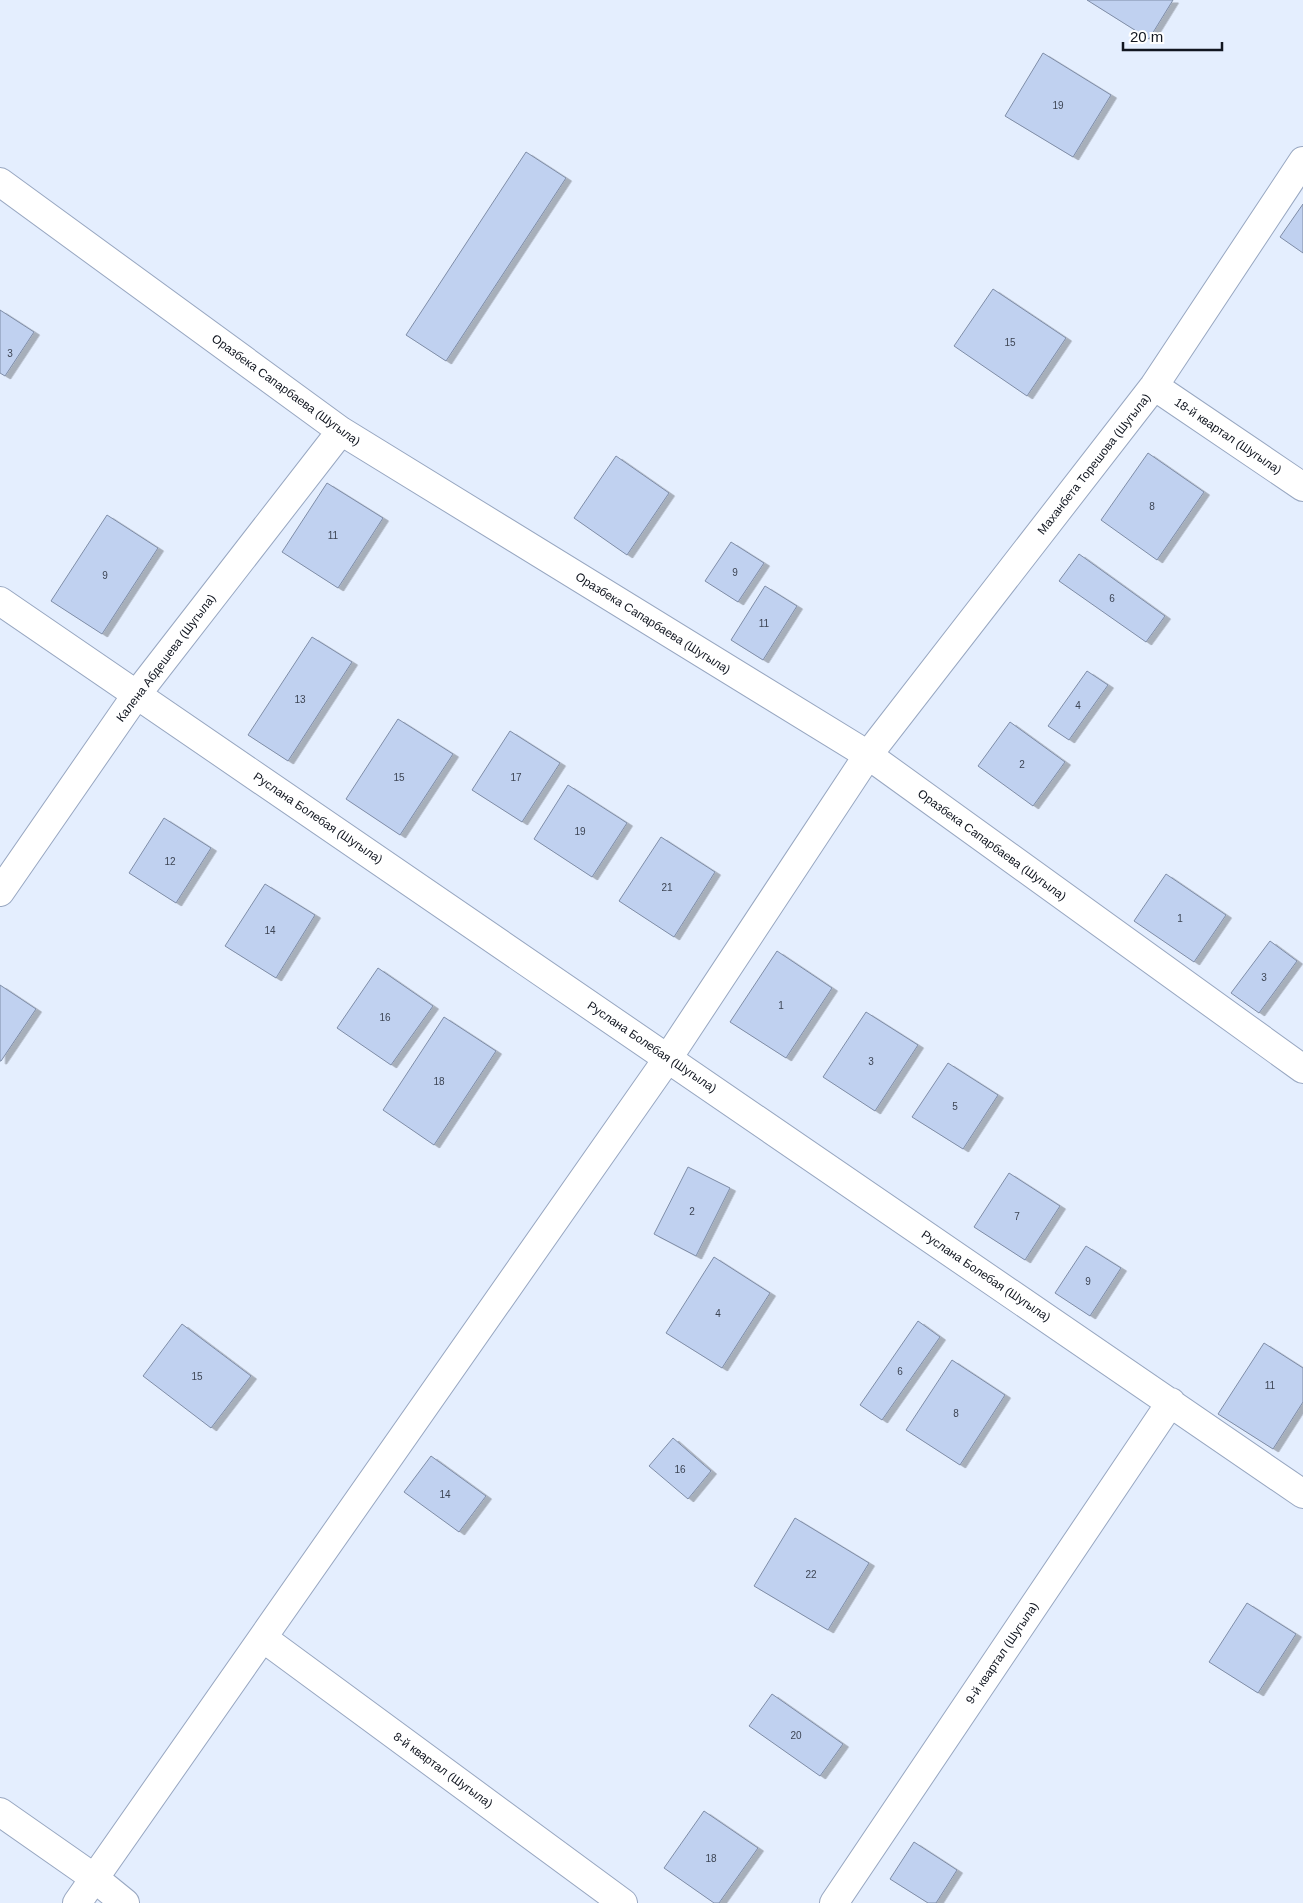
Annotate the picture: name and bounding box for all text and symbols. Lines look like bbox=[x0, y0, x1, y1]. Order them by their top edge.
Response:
scale bar bbox=[1123, 20, 1222, 52]
text: 20 m bbox=[1130, 28, 1163, 45]
house number: 19 bbox=[1052, 100, 1064, 111]
street label: Оразбека Сапарбаева (Шугыла) bbox=[209, 331, 363, 449]
house number: 15 bbox=[1004, 337, 1016, 348]
house number: 3 bbox=[7, 348, 13, 359]
street label: Маханбета Торешова (Шугыла) bbox=[1035, 391, 1153, 537]
street label: 18-й квартал (Шугыла) bbox=[1172, 395, 1284, 477]
house number: 8 bbox=[1149, 501, 1155, 512]
house number: 11 bbox=[328, 530, 339, 541]
house number: 9 bbox=[732, 567, 738, 578]
street label: Оразбека Сапарбаева (Шугыла) bbox=[573, 569, 733, 677]
house number: 9 bbox=[102, 570, 108, 581]
street label: Калена Абдешева (Шугыла) bbox=[113, 591, 219, 725]
house number: 6 bbox=[1109, 593, 1115, 604]
house number: 11 bbox=[759, 618, 770, 629]
house number: 13 bbox=[294, 694, 306, 705]
house number: 4 bbox=[1075, 700, 1081, 711]
house number: 2 bbox=[1019, 759, 1025, 770]
street label: Руслана Болебая (Шугыла) bbox=[251, 769, 385, 867]
house number: 15 bbox=[393, 772, 405, 783]
house number: 17 bbox=[510, 772, 522, 783]
street label: Оразбека Сапарбаева (Шугыла) bbox=[915, 786, 1069, 904]
house number: 19 bbox=[574, 826, 586, 837]
house number: 12 bbox=[164, 856, 176, 867]
house number: 21 bbox=[661, 882, 673, 893]
house number: 1 bbox=[1177, 913, 1183, 924]
house number: 14 bbox=[264, 925, 276, 936]
house number: 3 bbox=[1261, 972, 1267, 983]
street label: Руслана Болебая (Шугыла) bbox=[585, 998, 719, 1096]
house number: 1 bbox=[778, 1000, 784, 1011]
house number: 16 bbox=[379, 1012, 391, 1023]
house number: 3 bbox=[868, 1056, 874, 1067]
house number: 18 bbox=[433, 1076, 445, 1087]
house number: 5 bbox=[952, 1101, 958, 1112]
house number: 2 bbox=[689, 1206, 695, 1217]
house number: 7 bbox=[1014, 1211, 1020, 1222]
street label: Руслана Болебая (Шугыла) bbox=[919, 1227, 1053, 1325]
house number: 9 bbox=[1085, 1276, 1091, 1287]
house number: 4 bbox=[715, 1308, 721, 1319]
house number: 6 bbox=[897, 1366, 903, 1377]
house number: 15 bbox=[191, 1371, 203, 1382]
house number: 11 bbox=[1265, 1380, 1276, 1391]
house number: 8 bbox=[953, 1408, 959, 1419]
house number: 16 bbox=[674, 1464, 686, 1475]
house number: 14 bbox=[439, 1489, 451, 1500]
house number: 22 bbox=[805, 1569, 817, 1580]
street label: 9-й квартал (Шугыла) bbox=[963, 1600, 1041, 1706]
street label: 8-й квартал (Шугыла) bbox=[391, 1729, 495, 1811]
house number: 20 bbox=[790, 1730, 802, 1741]
house number: 18 bbox=[705, 1853, 717, 1864]

